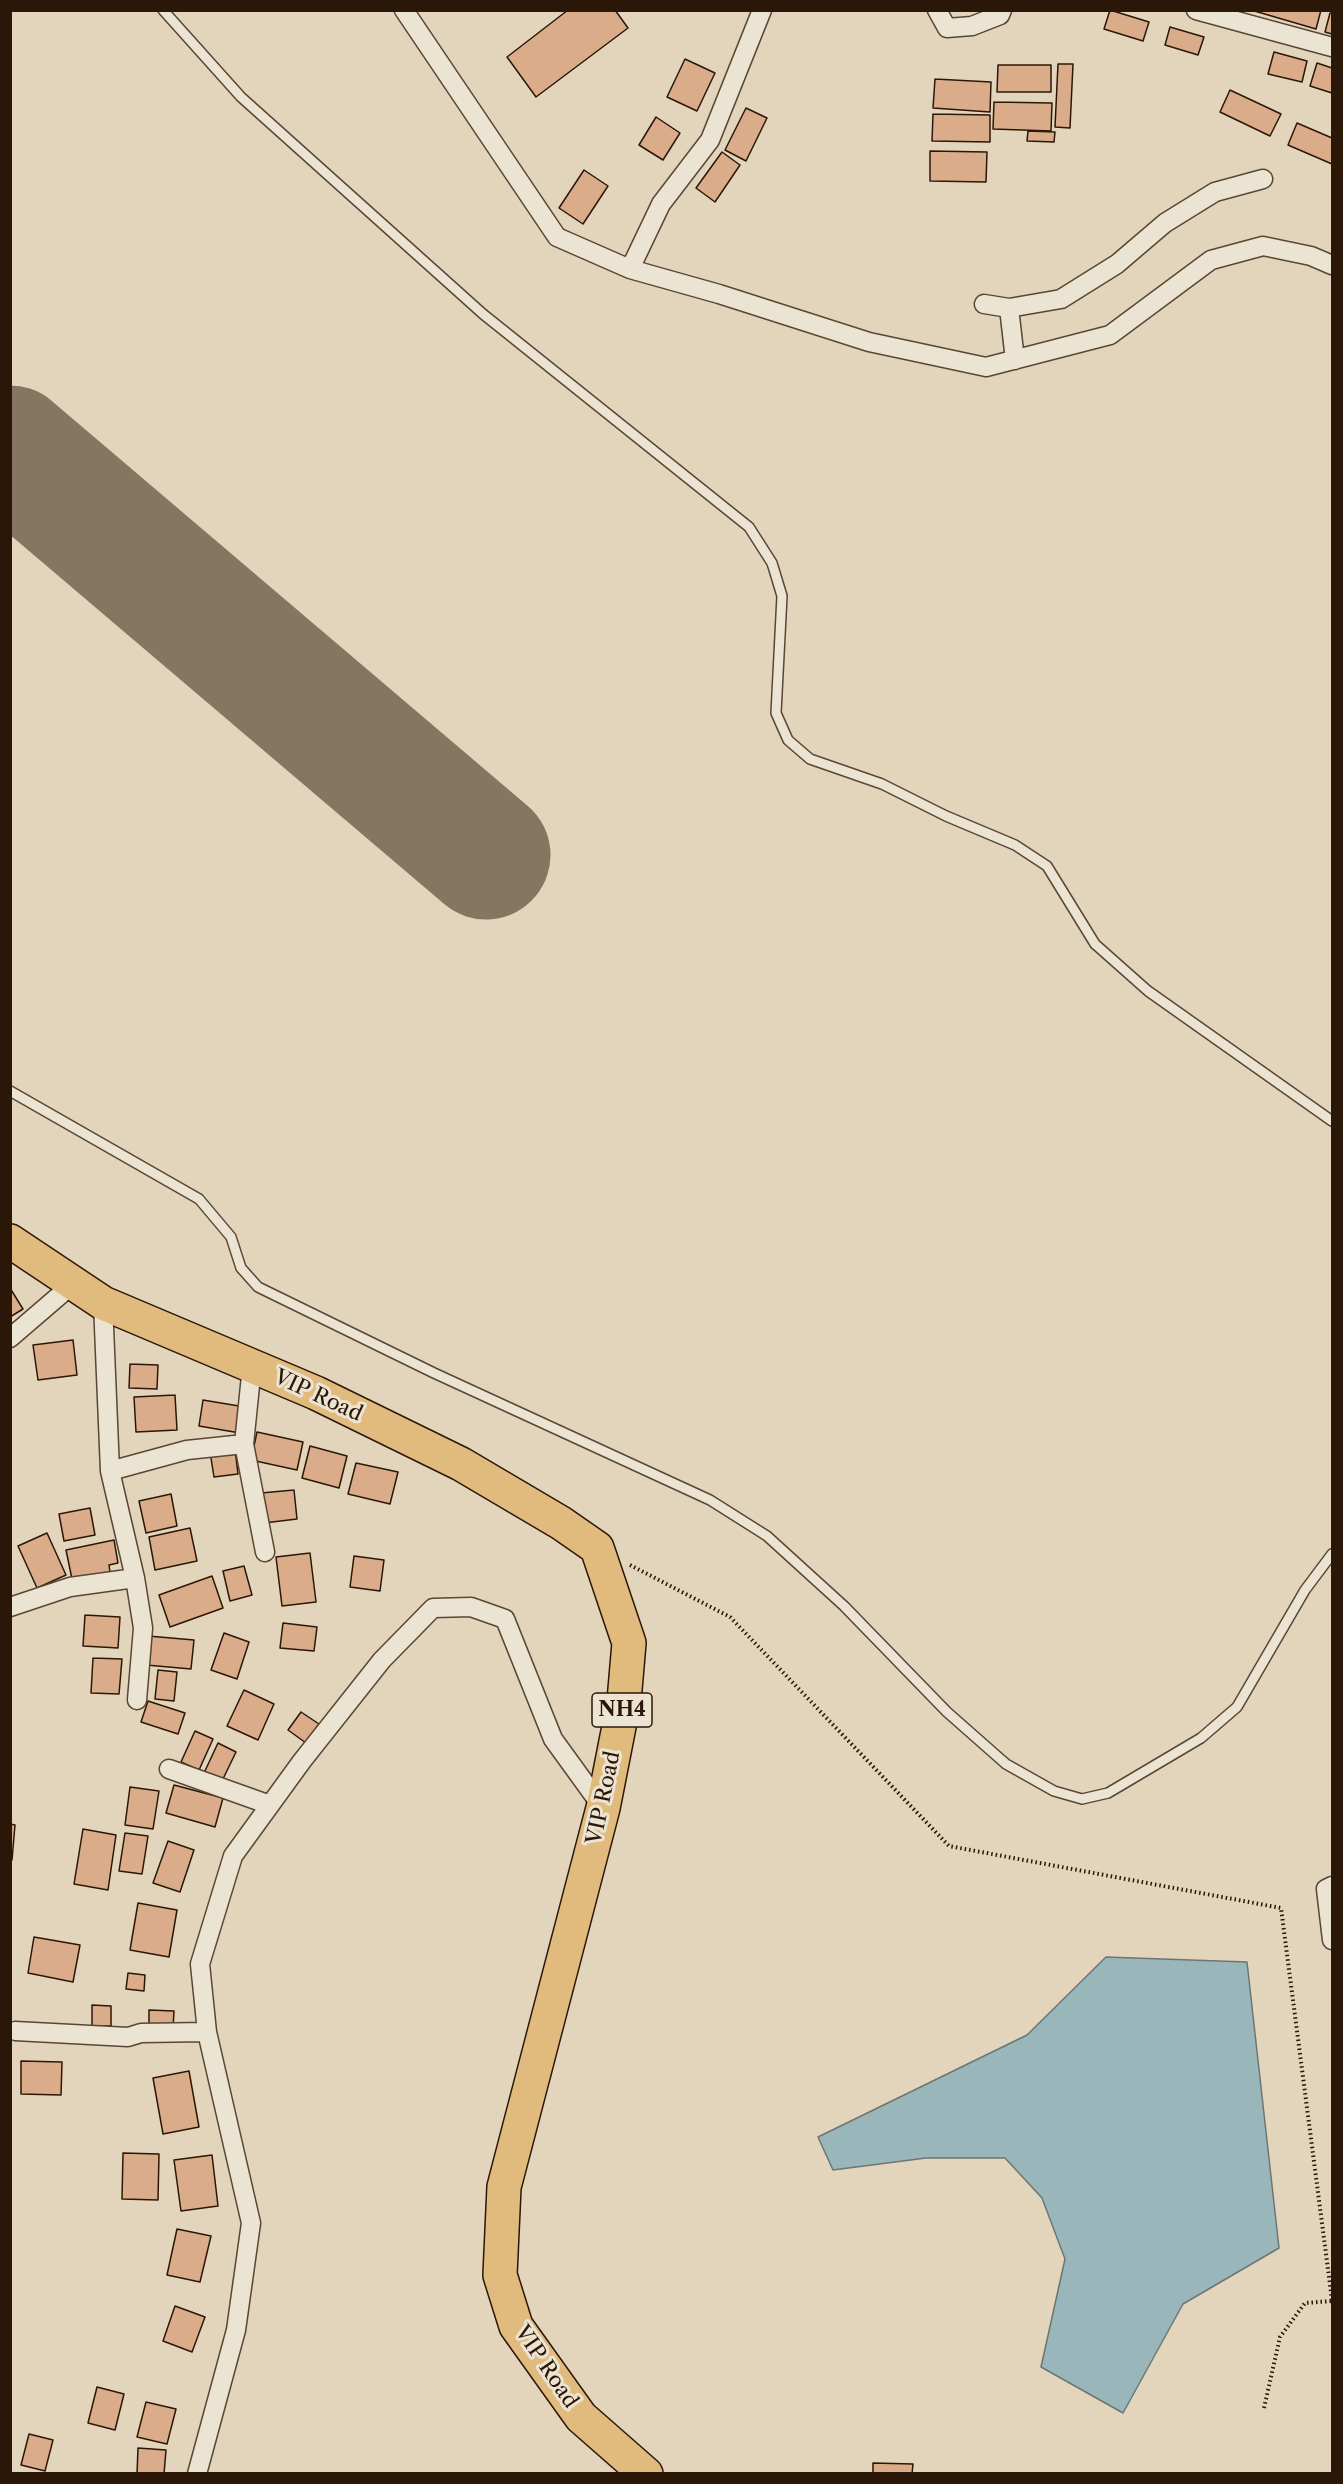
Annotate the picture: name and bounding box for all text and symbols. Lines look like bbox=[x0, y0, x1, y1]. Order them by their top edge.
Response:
street label: VIP Road bbox=[270, 1365, 366, 1427]
road number: NH4 bbox=[592, 1693, 652, 1727]
street label: VIP Road bbox=[582, 1749, 626, 1847]
street label: VIP Road bbox=[509, 2321, 583, 2413]

